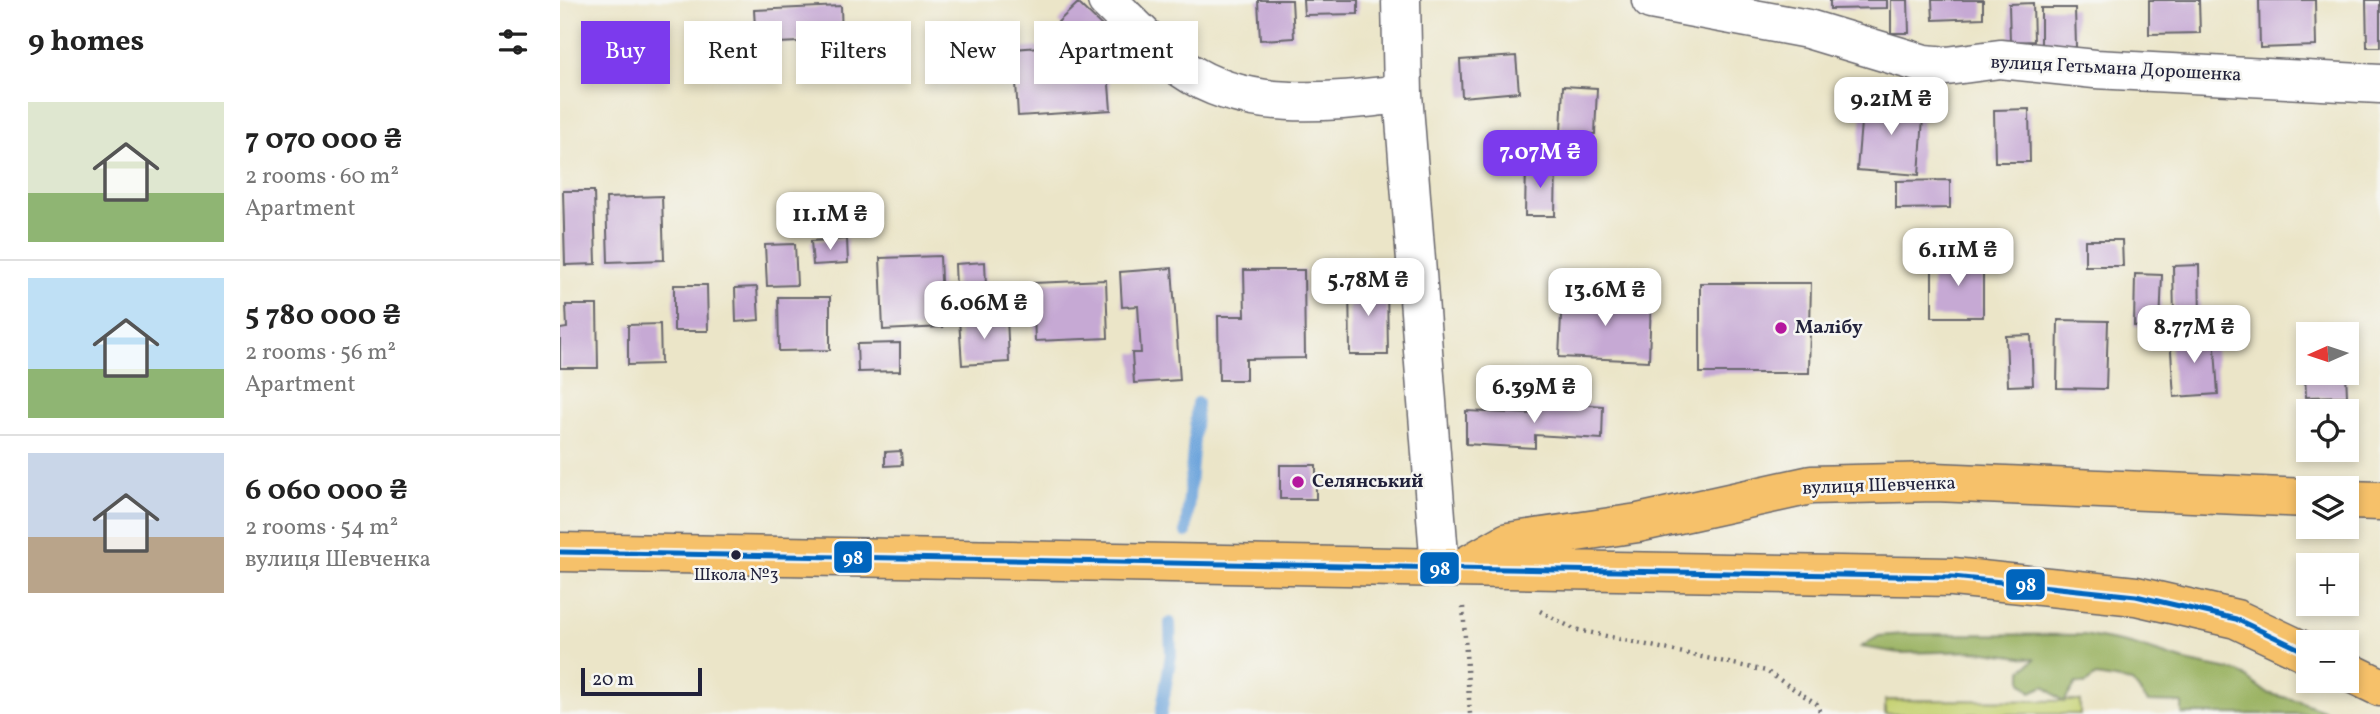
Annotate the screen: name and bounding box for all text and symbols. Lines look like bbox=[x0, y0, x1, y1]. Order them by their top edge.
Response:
text: 9 homes bbox=[28, 21, 144, 63]
chip: Buy bbox=[581, 21, 670, 84]
chip: Rent bbox=[684, 21, 782, 84]
chip: Filters bbox=[796, 21, 911, 84]
chip: New bbox=[925, 21, 1020, 84]
chip: Apartment bbox=[1034, 21, 1198, 84]
icon: filters bbox=[494, 23, 532, 61]
street label: вулиця Гетьмана Дорошенка bbox=[1990, 49, 2242, 89]
pin: 9.21M ₴ bbox=[1826, 78, 1956, 137]
text: 9.21M ₴ bbox=[1850, 84, 1932, 116]
text: 7 070 000 ₴ bbox=[245, 119, 402, 161]
icon: home bbox=[84, 130, 168, 214]
pin: 7.07M ₴ bbox=[1475, 130, 1605, 190]
text: 7.07M ₴ bbox=[1499, 137, 1581, 169]
text: 2 rooms · 60 m² bbox=[245, 161, 399, 193]
pin: 11.1M ₴ bbox=[765, 192, 895, 252]
text: Apartment bbox=[245, 193, 356, 225]
text: 11.1M ₴ bbox=[792, 199, 868, 231]
pin: 6.11M ₴ bbox=[1893, 229, 2023, 288]
text: 6.11M ₴ bbox=[1919, 235, 1997, 267]
pin: 5.78M ₴ bbox=[1303, 258, 1433, 318]
text: 5.78M ₴ bbox=[1327, 265, 1409, 297]
pin: 13.6M ₴ bbox=[1540, 268, 1670, 328]
text: 13.6M ₴ bbox=[1564, 275, 1646, 307]
pin: 6.06M ₴ bbox=[919, 282, 1049, 341]
text: 6.06M ₴ bbox=[940, 288, 1028, 320]
text: 5 780 000 ₴ bbox=[245, 295, 401, 337]
icon: home bbox=[84, 306, 168, 390]
pin: 8.77M ₴ bbox=[2129, 306, 2259, 365]
text: 8.77M ₴ bbox=[2153, 312, 2235, 344]
place label: Малібу bbox=[1795, 315, 1863, 341]
marker: Малібу bbox=[1773, 320, 1789, 336]
north arrow bbox=[2296, 322, 2359, 385]
map controls bbox=[2296, 322, 2359, 693]
text: 2 rooms · 56 m² bbox=[245, 337, 396, 369]
pin: 6.39M ₴ bbox=[1469, 366, 1599, 425]
text: Apartment bbox=[245, 369, 356, 401]
text: 6.39M ₴ bbox=[1492, 372, 1576, 404]
button: locate bbox=[2296, 399, 2359, 462]
place label: Селянський bbox=[1312, 469, 1424, 495]
text: 6 060 000 ₴ bbox=[245, 470, 408, 512]
street label: вулиця Шевченка bbox=[1802, 470, 1956, 502]
marker: Селянський bbox=[1290, 474, 1306, 490]
button: layers bbox=[2296, 476, 2359, 539]
icon: home bbox=[84, 481, 168, 565]
text: 2 rooms · 54 m² bbox=[245, 512, 398, 544]
line badge: 98 bbox=[833, 540, 873, 574]
text: вулиця Шевченка bbox=[245, 544, 431, 576]
text: 98 bbox=[843, 546, 863, 572]
marker: Школа №3 bbox=[729, 548, 743, 562]
line badge: 98 bbox=[1419, 551, 1460, 585]
button: + bbox=[2296, 553, 2359, 616]
text: 98 bbox=[1430, 557, 1450, 583]
place label: Школа №3 bbox=[694, 564, 778, 587]
line badge: 98 bbox=[2005, 568, 2046, 601]
text: 98 bbox=[2016, 573, 2036, 599]
button: − bbox=[2296, 630, 2359, 693]
scale bar bbox=[581, 665, 702, 697]
text: 20 m bbox=[592, 667, 634, 693]

